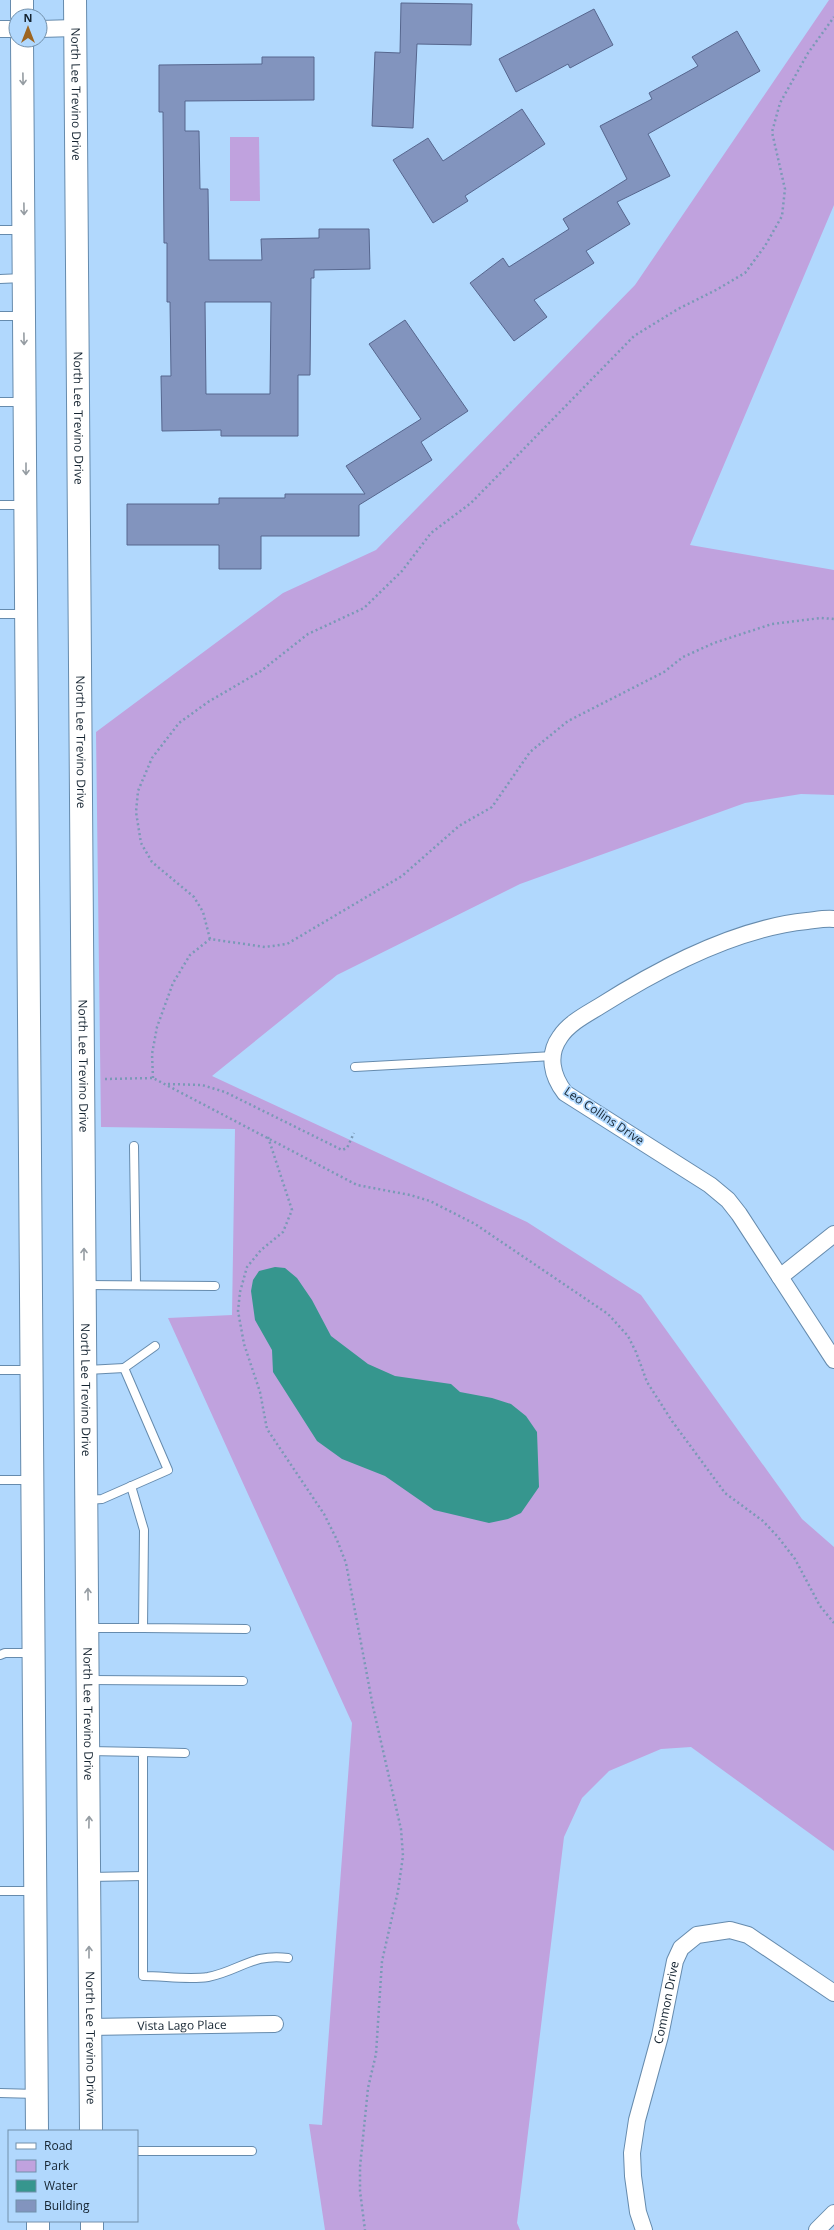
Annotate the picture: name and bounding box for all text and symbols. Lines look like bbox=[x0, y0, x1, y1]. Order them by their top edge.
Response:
north arrow bbox=[8, 8, 48, 48]
text: N bbox=[24, 10, 32, 25]
street label: North Lee Trevino Drive bbox=[67, 27, 85, 161]
one-way arrow bbox=[19, 72, 26, 85]
one-way arrow bbox=[20, 202, 28, 215]
one-way arrow bbox=[21, 332, 28, 345]
street label: North Lee Trevino Drive bbox=[70, 351, 88, 485]
one-way arrow bbox=[22, 462, 29, 475]
street label: North Lee Trevino Drive bbox=[72, 675, 90, 809]
street label: North Lee Trevino Drive bbox=[75, 999, 93, 1133]
street label: Leo Collins Drive bbox=[561, 1083, 648, 1149]
one-way arrow bbox=[80, 1248, 88, 1261]
street label: North Lee Trevino Drive bbox=[77, 1323, 95, 1457]
one-way arrow bbox=[84, 1588, 91, 1601]
street label: North Lee Trevino Drive bbox=[79, 1647, 97, 1781]
one-way arrow bbox=[85, 1816, 93, 1829]
one-way arrow bbox=[85, 1946, 93, 1959]
street label: Common Drive bbox=[649, 1959, 683, 2046]
street label: North Lee Trevino Drive bbox=[82, 1971, 100, 2105]
street label: Vista Lago Place bbox=[137, 2016, 227, 2034]
legend bbox=[8, 2130, 138, 2222]
text: Road bbox=[44, 2137, 73, 2154]
text: Park bbox=[44, 2157, 70, 2174]
text: Water bbox=[44, 2177, 78, 2194]
text: Building bbox=[44, 2197, 90, 2214]

